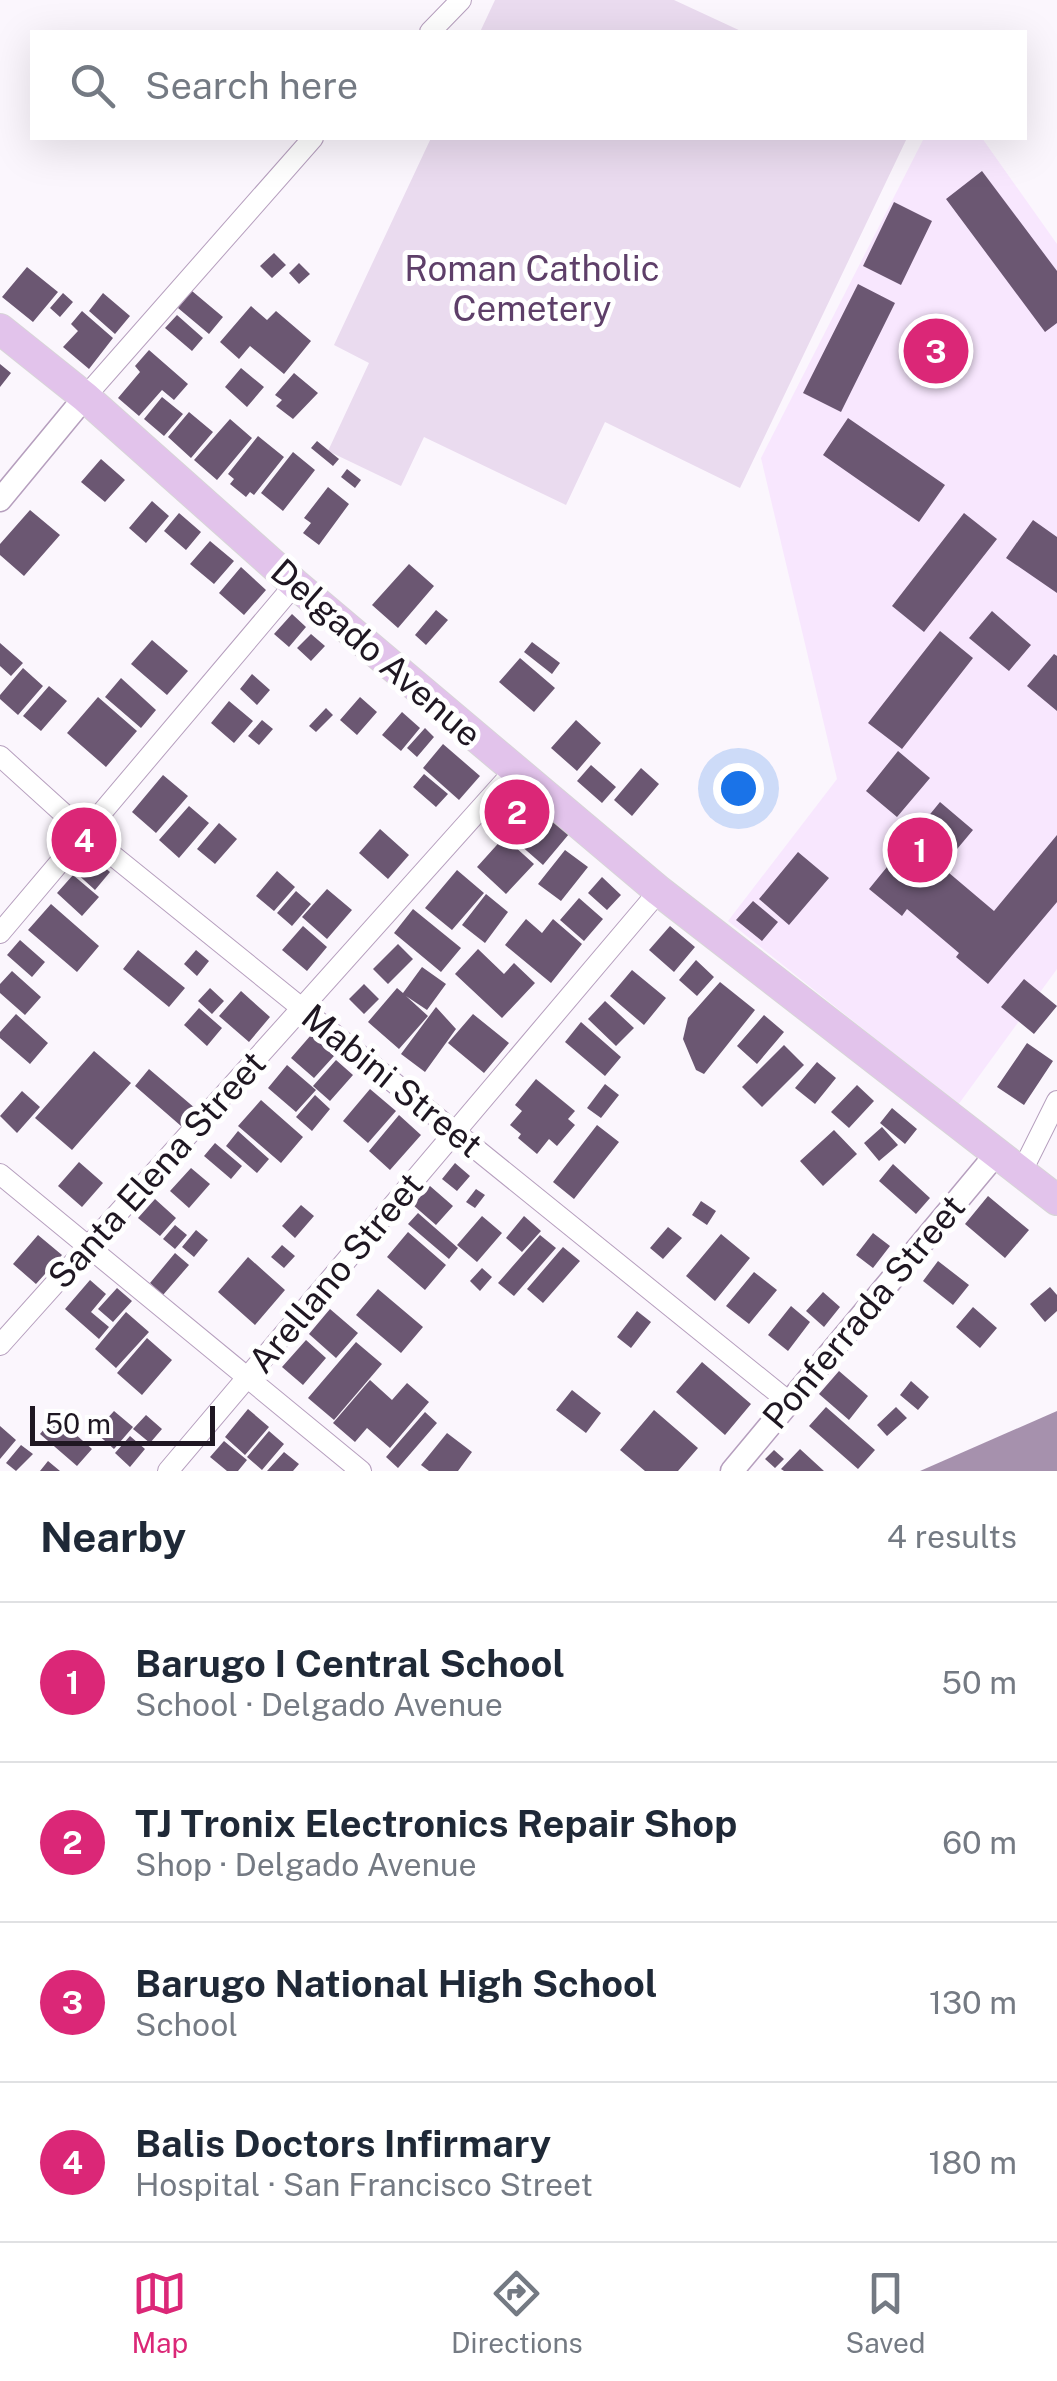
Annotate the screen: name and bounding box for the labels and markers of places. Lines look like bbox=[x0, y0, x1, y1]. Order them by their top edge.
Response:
pin: 3 bbox=[904, 314, 968, 388]
pin: 2 bbox=[484, 774, 550, 850]
pin: 4 bbox=[52, 802, 116, 878]
pin: 1 bbox=[888, 812, 952, 888]

